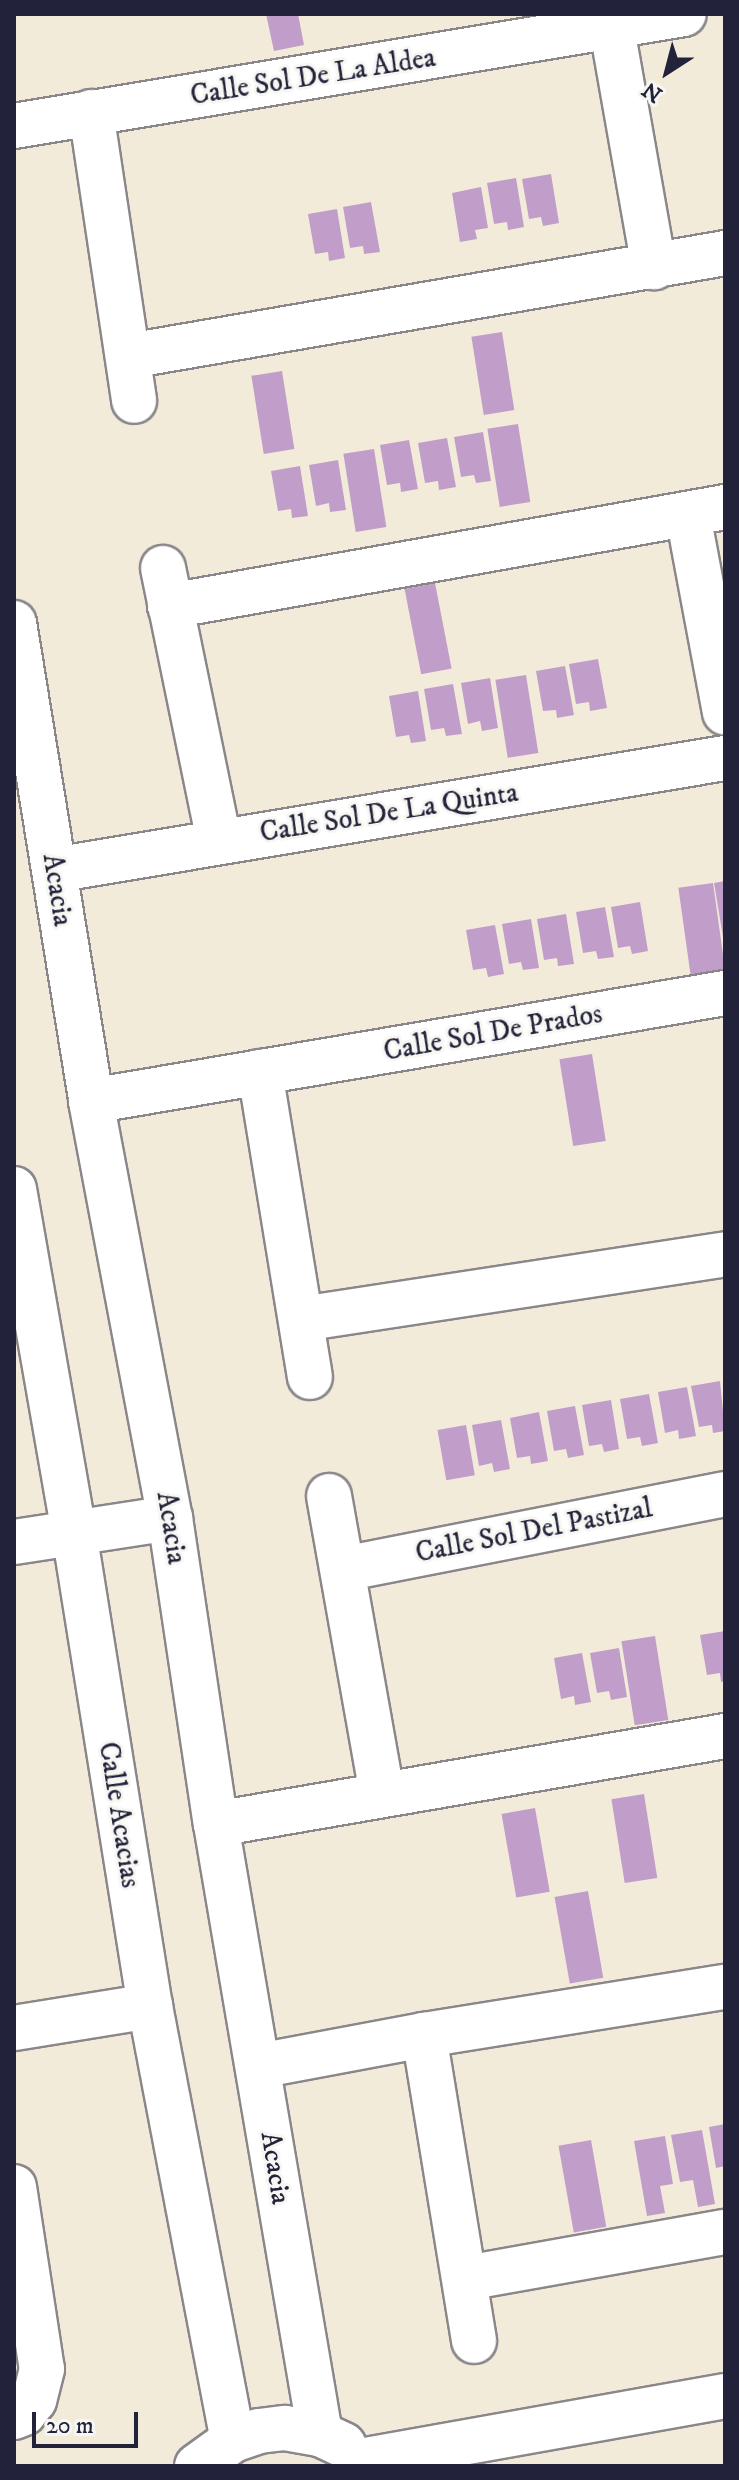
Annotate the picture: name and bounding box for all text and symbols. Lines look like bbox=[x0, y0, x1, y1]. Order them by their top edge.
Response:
north arrow bbox=[627, 32, 707, 112]
street label: Calle Sol De La Aldea bbox=[188, 41, 438, 113]
text: N bbox=[637, 76, 668, 108]
street label: Calle Sol De La Quinta bbox=[258, 776, 520, 850]
street label: Acacia bbox=[35, 851, 79, 929]
street label: Calle Sol De Prados bbox=[381, 997, 605, 1069]
street label: Acacia bbox=[149, 1489, 193, 1567]
street label: Calle Sol Del Pastizal bbox=[413, 1492, 655, 1570]
street label: Calle Acacias bbox=[91, 1740, 147, 1890]
street label: Acacia bbox=[253, 2129, 297, 2207]
scale bar bbox=[36, 2396, 142, 2446]
text: 20 m bbox=[46, 2411, 94, 2441]

